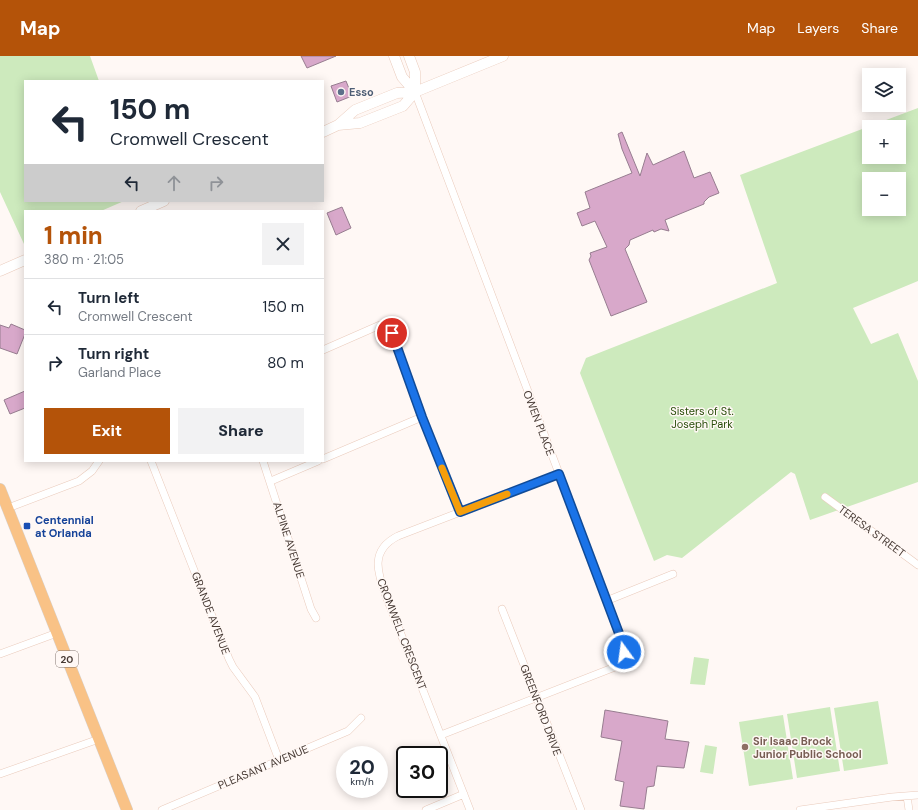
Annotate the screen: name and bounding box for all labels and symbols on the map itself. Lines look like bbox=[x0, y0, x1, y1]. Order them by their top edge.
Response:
place label: Esso bbox=[349, 85, 374, 99]
marker: Esso bbox=[336, 87, 346, 97]
pin bbox=[375, 316, 409, 350]
street label: OWEN PLACE bbox=[520, 388, 558, 458]
park label: Sisters of St. Joseph Park bbox=[670, 404, 734, 431]
street label: ALPINE AVENUE bbox=[270, 500, 308, 580]
street label: TERESA STREET bbox=[836, 502, 908, 560]
place label: Centennial at Orlanda bbox=[35, 513, 94, 540]
marker: Centennial at Orlanda bbox=[22, 521, 32, 531]
street label: GRANDE AVENUE bbox=[189, 570, 233, 656]
street label: CROMWELL CRESCENT bbox=[374, 576, 430, 692]
position arrow bbox=[603, 631, 645, 673]
road number: 20 bbox=[56, 651, 78, 667]
street label: GREENFORD DRIVE bbox=[517, 662, 565, 758]
place label: Sir Isaac Brock Junior Public School bbox=[753, 734, 862, 761]
street label: PLEASANT AVENUE bbox=[216, 742, 310, 792]
marker: Sir Isaac Brock Junior Public School bbox=[740, 742, 750, 752]
speed limit sign: 30 bbox=[396, 746, 448, 798]

